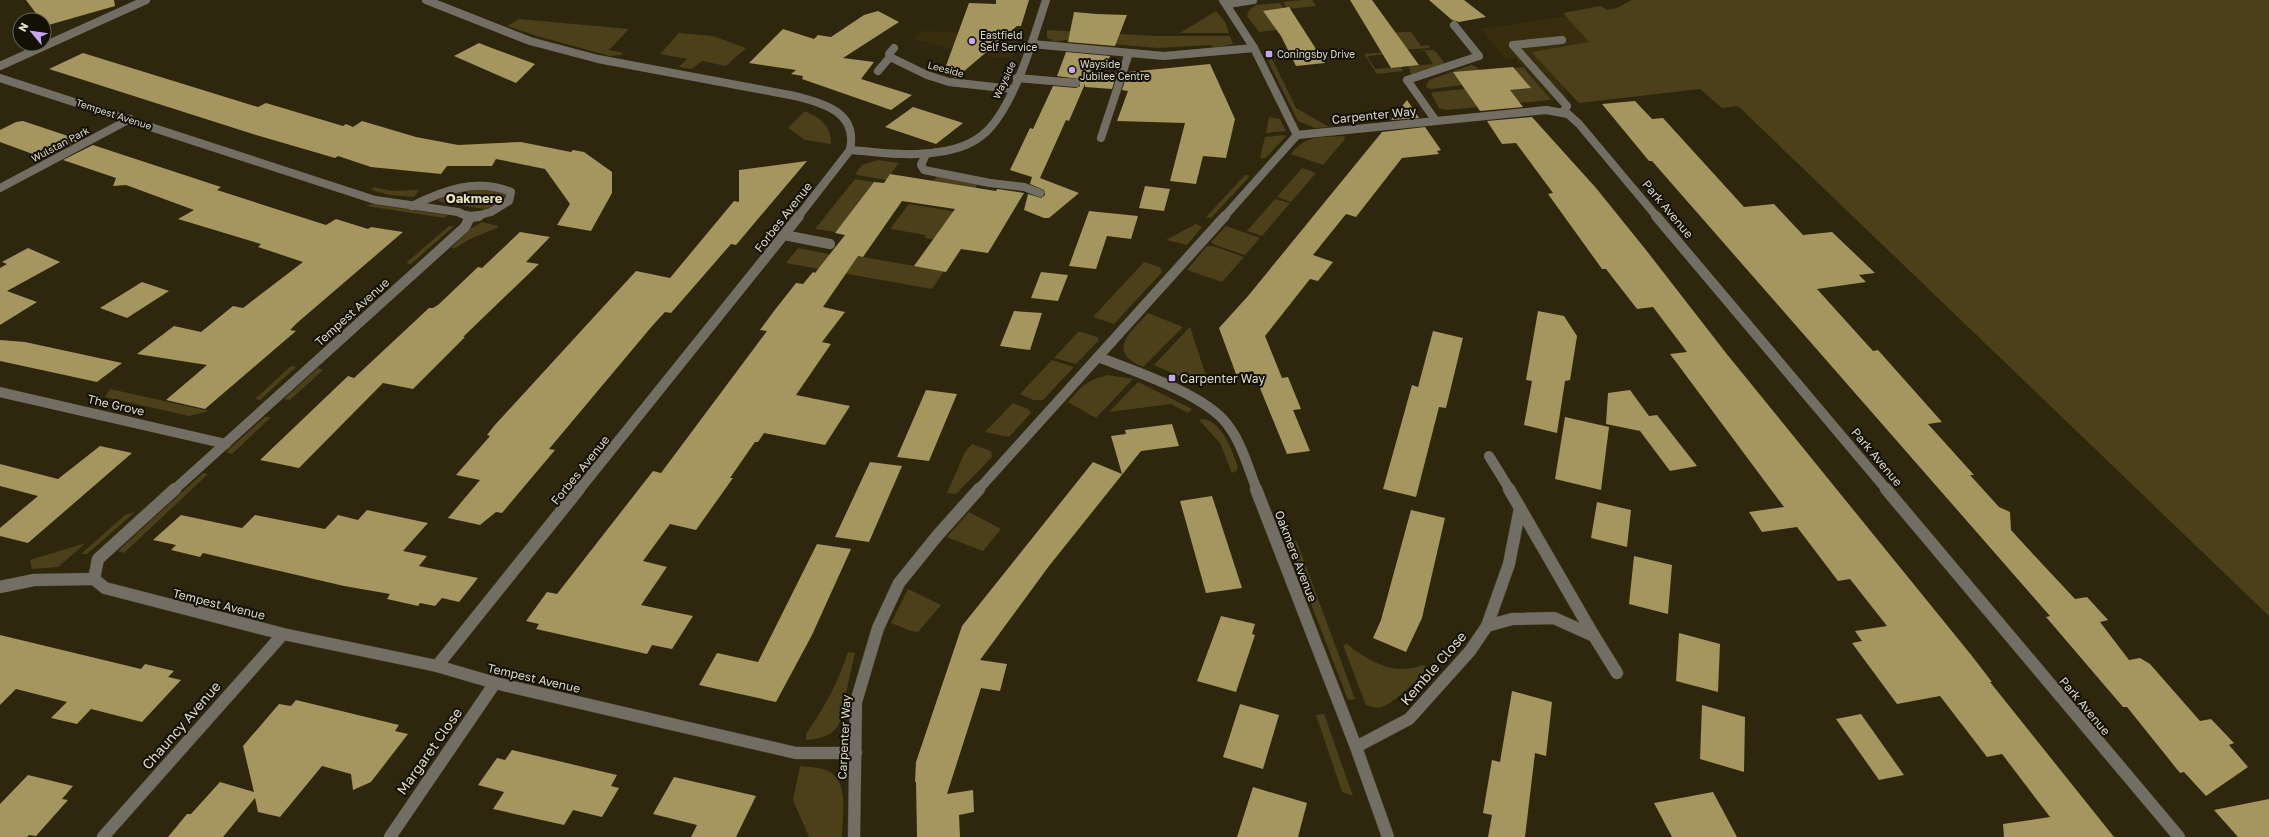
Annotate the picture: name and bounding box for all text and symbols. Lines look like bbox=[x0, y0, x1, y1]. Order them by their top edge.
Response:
north arrow bbox=[12, 12, 52, 52]
text: N bbox=[15, 20, 31, 34]
place label: Eastfield Self Service bbox=[980, 29, 1037, 53]
marker: Eastfield Self Service bbox=[967, 36, 977, 46]
place label: Coningsby Drive bbox=[1277, 48, 1355, 60]
marker: Coningsby Drive bbox=[1264, 49, 1274, 59]
street label: Leeside bbox=[927, 58, 966, 80]
place label: Wayside Jubilee Centre bbox=[1080, 58, 1150, 82]
street label: Wayside bbox=[990, 59, 1018, 101]
marker: Wayside Jubilee Centre bbox=[1067, 65, 1077, 75]
street label: Tempest Avenue bbox=[75, 96, 154, 132]
street label: Carpenter Way bbox=[1331, 103, 1417, 127]
street label: Wulstan Park bbox=[29, 124, 91, 164]
street label: Park Avenue bbox=[1639, 177, 1697, 241]
street label: Forbes Avenue bbox=[751, 179, 815, 255]
district label: Oakmere bbox=[446, 190, 503, 206]
street label: Tempest Avenue bbox=[312, 275, 392, 349]
place label: Carpenter Way bbox=[1180, 371, 1265, 386]
marker: Carpenter Way bbox=[1167, 373, 1177, 383]
street label: The Grove bbox=[86, 391, 146, 419]
street label: Park Avenue bbox=[1848, 425, 1906, 489]
street label: Forbes Avenue bbox=[547, 432, 613, 508]
street label: Oakmere Avenue bbox=[1272, 508, 1320, 604]
street label: Tempest Avenue bbox=[171, 585, 267, 623]
street label: Kemble Close bbox=[1396, 628, 1470, 708]
street label: Tempest Avenue bbox=[486, 660, 582, 696]
street label: Park Avenue bbox=[2056, 674, 2114, 738]
street label: Chauncy Avenue bbox=[138, 677, 224, 773]
street label: Carpenter Way bbox=[834, 694, 854, 780]
street label: Margaret Close bbox=[393, 704, 465, 798]

